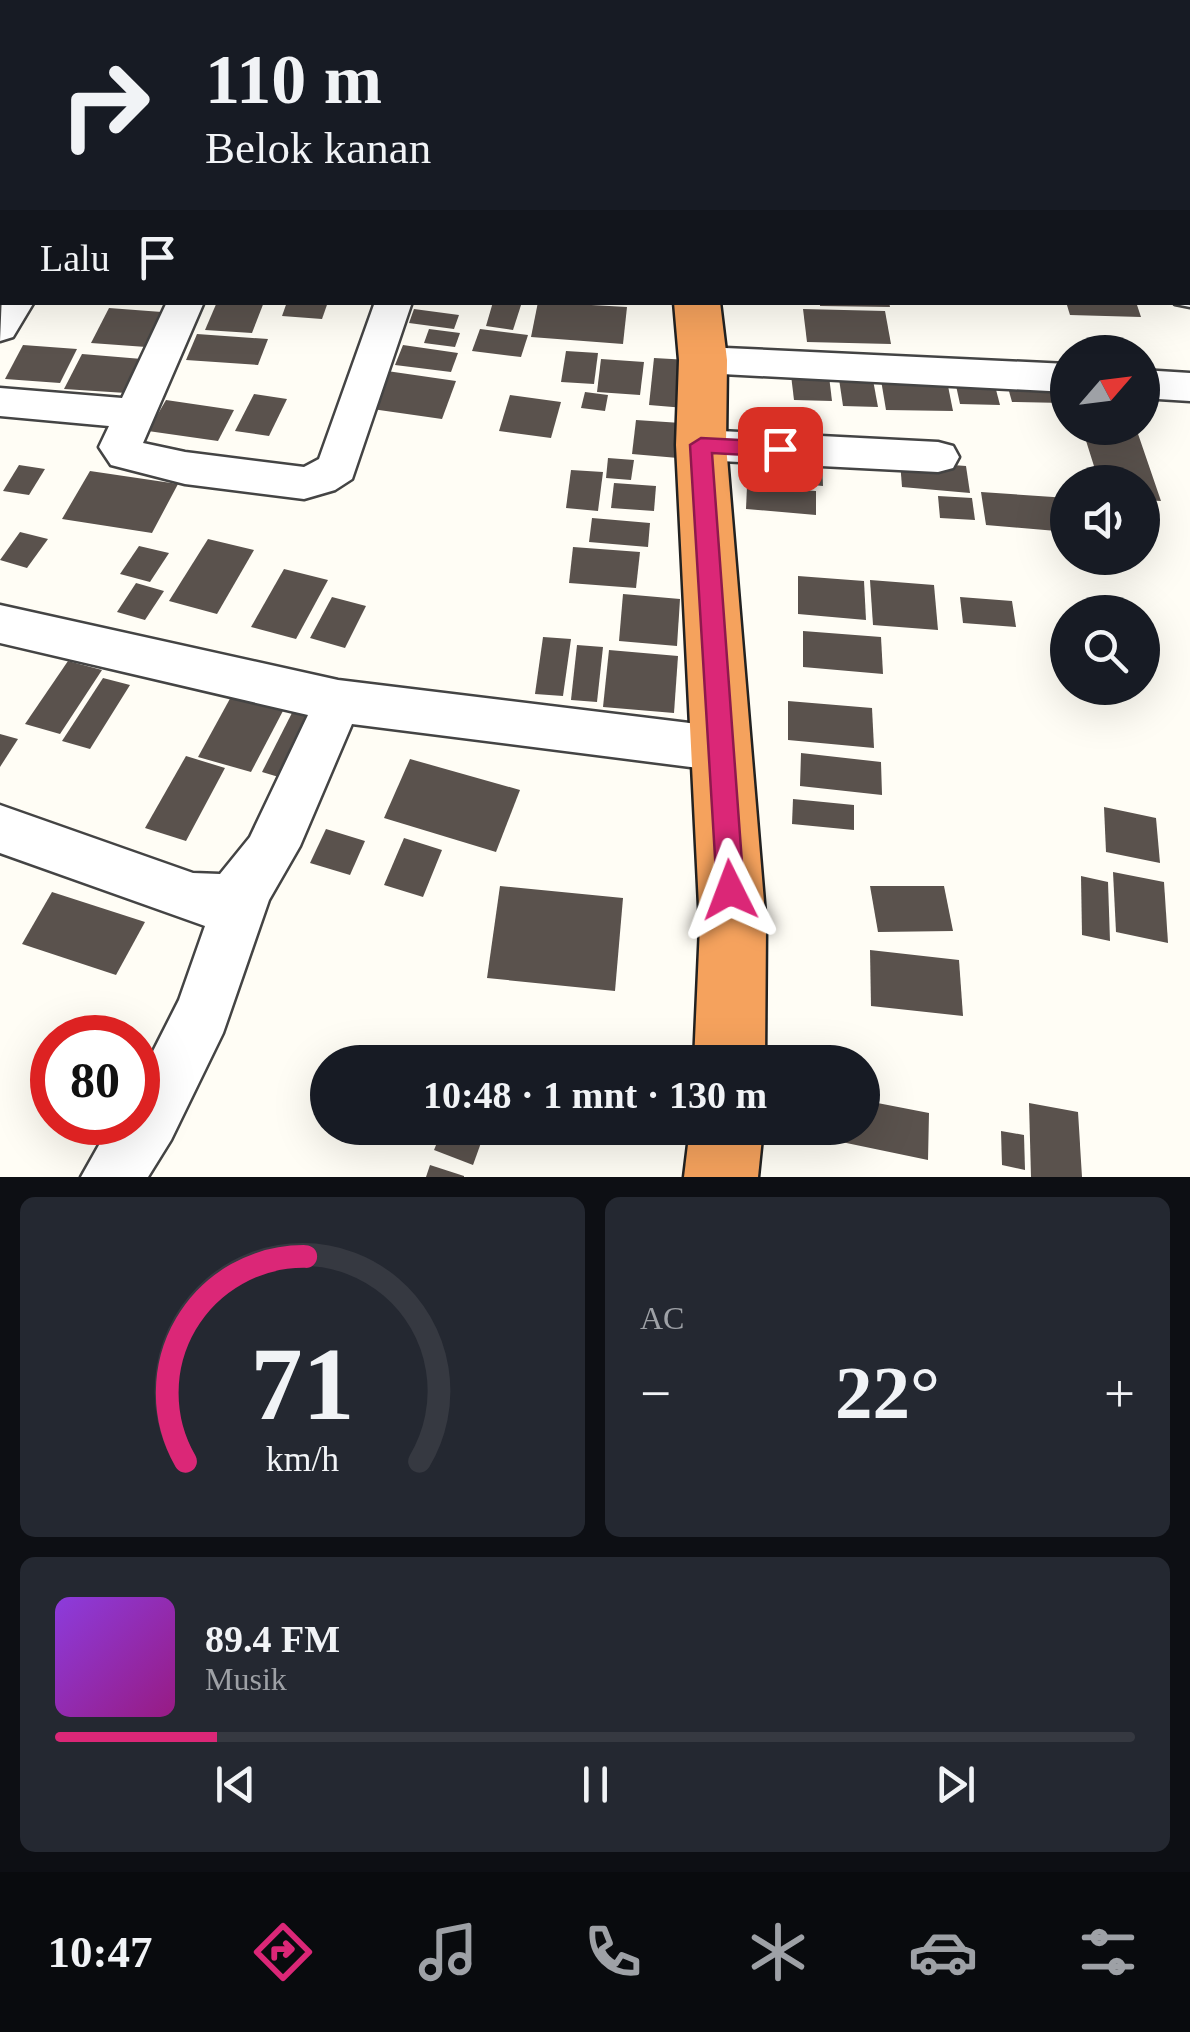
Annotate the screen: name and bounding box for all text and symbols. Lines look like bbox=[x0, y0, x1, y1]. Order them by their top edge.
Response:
icon: right bbox=[40, 40, 170, 170]
text: 110 m bbox=[205, 41, 382, 118]
text: Belok kanan bbox=[205, 123, 431, 173]
icon: arrive bbox=[130, 230, 185, 285]
text: Lalu bbox=[40, 237, 110, 279]
north arrow bbox=[1050, 335, 1160, 445]
map controls bbox=[1050, 335, 1160, 705]
pin bbox=[738, 407, 823, 492]
icon: arrive bbox=[753, 422, 808, 477]
button: sound bbox=[1050, 465, 1160, 575]
button: search bbox=[1050, 595, 1160, 705]
position arrow bbox=[678, 838, 782, 942]
speed limit sign: 80 bbox=[30, 1015, 160, 1145]
text: 10:48 · 1 mnt · 130 m bbox=[423, 1074, 767, 1116]
text: AC bbox=[640, 1300, 684, 1336]
text: 71 bbox=[251, 1326, 355, 1441]
text: 22° bbox=[835, 1351, 940, 1434]
text: − bbox=[640, 1363, 671, 1424]
text: + bbox=[1104, 1363, 1135, 1424]
text: km/h bbox=[266, 1439, 339, 1479]
text: 89.4 FM bbox=[205, 1618, 340, 1660]
text: Musik bbox=[205, 1661, 287, 1697]
icon: previous bbox=[208, 1757, 263, 1812]
icon: pause bbox=[568, 1757, 623, 1812]
icon: next bbox=[928, 1757, 983, 1812]
icon: directions bbox=[248, 1917, 318, 1987]
icon: music bbox=[413, 1917, 483, 1987]
icon: phone bbox=[578, 1917, 648, 1987]
icon: climate bbox=[743, 1917, 813, 1987]
icon: car bbox=[908, 1917, 978, 1987]
icon: filters bbox=[1073, 1917, 1143, 1987]
text: 10:47 bbox=[48, 1927, 153, 1977]

